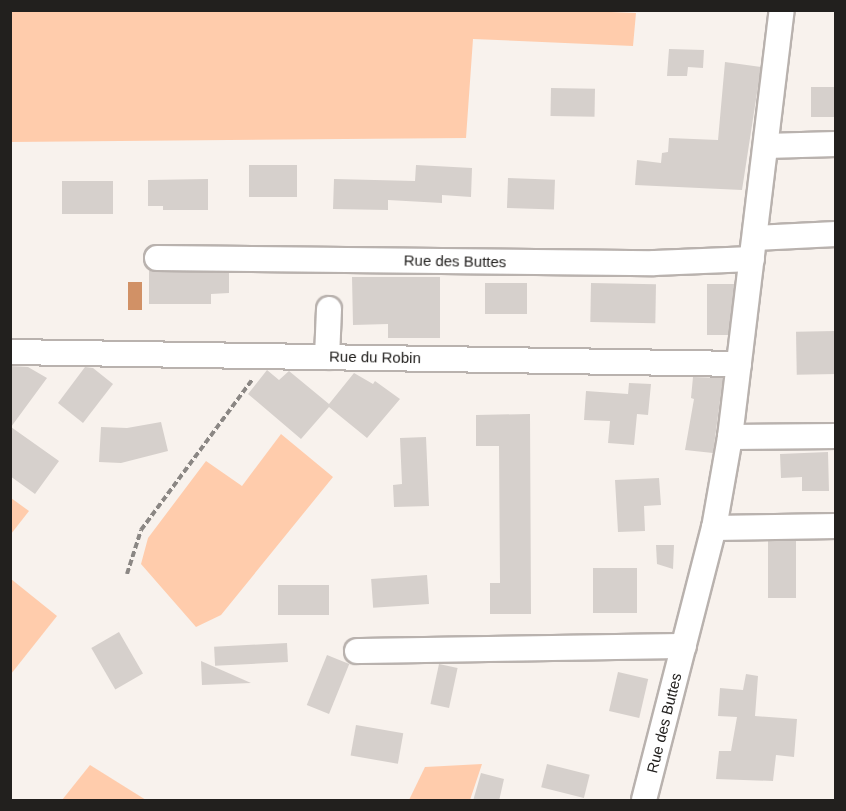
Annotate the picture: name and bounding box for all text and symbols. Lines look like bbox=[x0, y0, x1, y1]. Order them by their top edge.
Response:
street label: Rue des Buttes bbox=[404, 251, 506, 271]
street label: Rue du Robin bbox=[329, 347, 421, 367]
street label: Rue des Buttes bbox=[643, 671, 685, 775]

